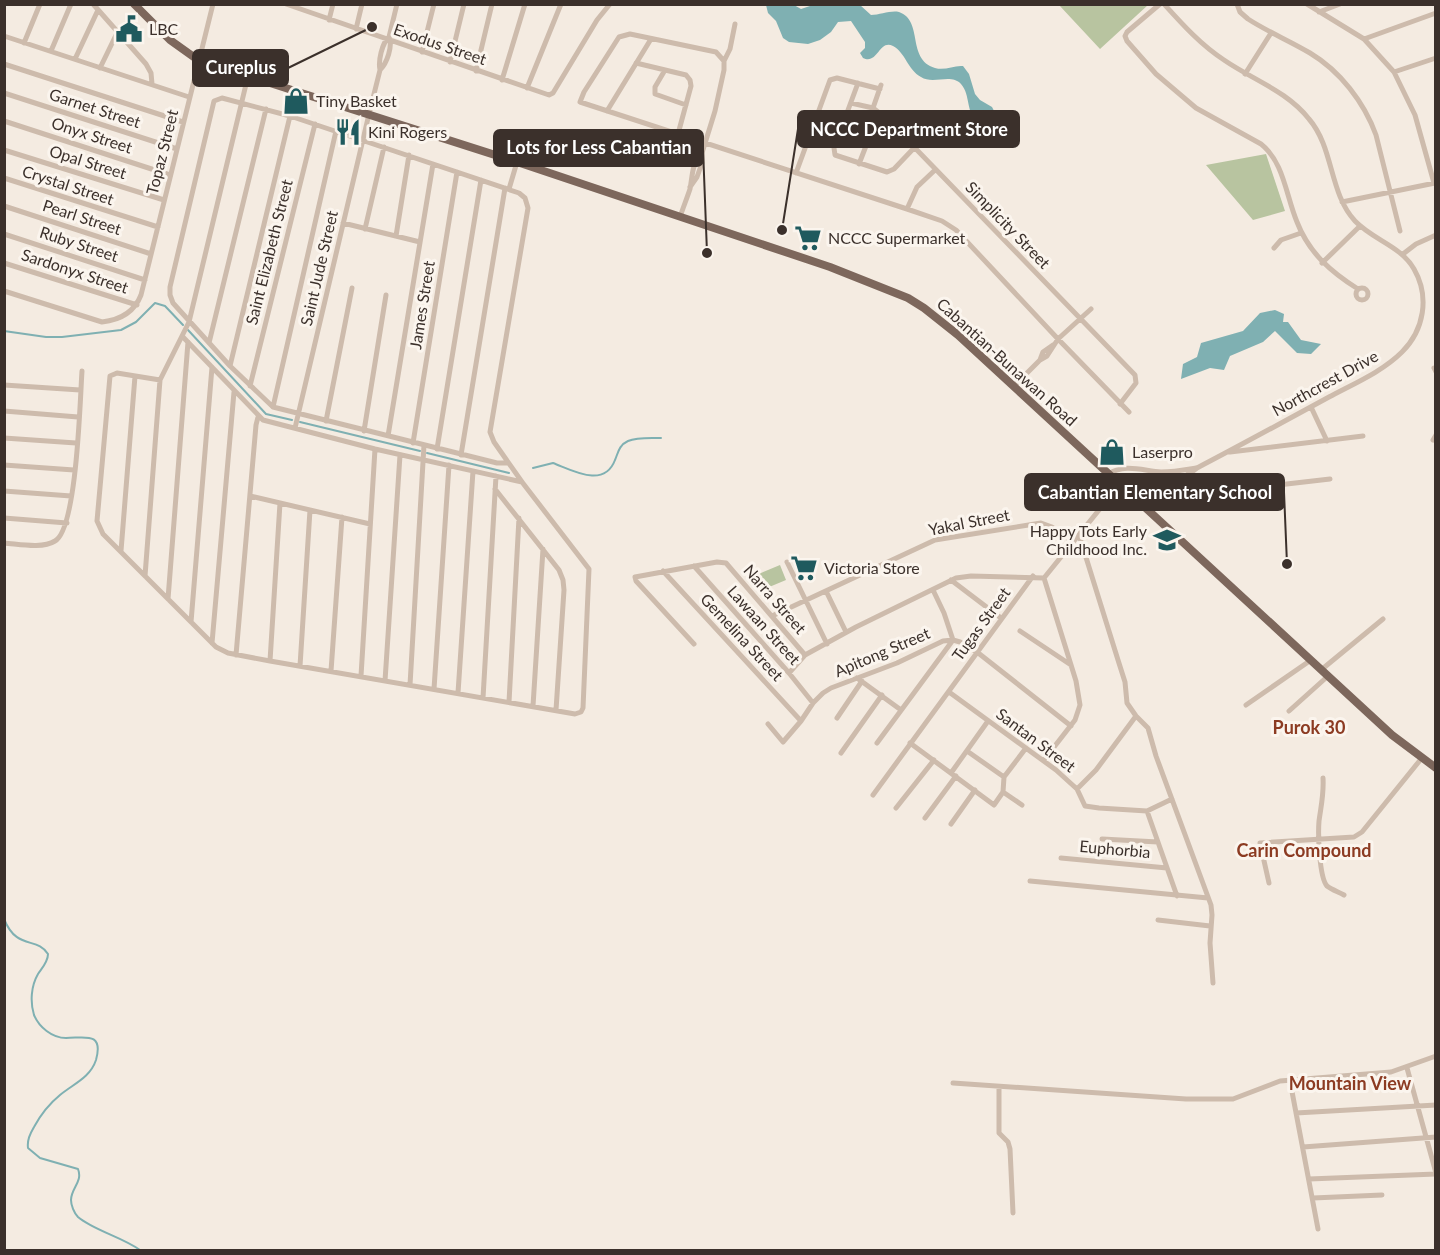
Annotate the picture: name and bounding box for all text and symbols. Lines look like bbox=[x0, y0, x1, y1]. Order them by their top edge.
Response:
public building icon: LBC bbox=[114, 14, 144, 44]
place label: LBC bbox=[149, 19, 179, 38]
street label: Exodus Street bbox=[391, 19, 489, 68]
callout: Cureplus bbox=[193, 50, 288, 86]
text: Cureplus bbox=[206, 56, 276, 78]
street label: Garnet Street bbox=[47, 84, 143, 131]
shop icon: Tiny Basket bbox=[281, 86, 311, 116]
place label: Tiny Basket bbox=[316, 91, 397, 110]
street label: Topaz Street bbox=[142, 107, 181, 196]
callout: NCCC Department Store bbox=[798, 111, 1019, 147]
street label: Onyx Street bbox=[49, 113, 135, 157]
restaurant icon: Kini Rogers bbox=[333, 117, 363, 147]
text: NCCC Department Store bbox=[810, 118, 1008, 140]
place label: Kini Rogers bbox=[368, 122, 447, 141]
callout: Lots for Less Cabantian bbox=[494, 130, 703, 166]
text: Lots for Less Cabantian bbox=[506, 136, 692, 158]
street label: Opal Street bbox=[47, 141, 129, 182]
street label: Crystal Street bbox=[20, 161, 117, 208]
street label: Saint Elizabeth Street bbox=[241, 177, 296, 327]
street label: Simplicity Street bbox=[962, 177, 1055, 272]
street label: Pearl Street bbox=[41, 195, 124, 238]
street label: Saint Jude Street bbox=[296, 208, 341, 327]
street label: Ruby Street bbox=[37, 222, 121, 265]
supermarket icon: NCCC Supermarket bbox=[793, 223, 823, 253]
place label: NCCC Supermarket bbox=[828, 228, 966, 247]
street label: Sardonyx Street bbox=[19, 244, 131, 297]
street label: James Street bbox=[405, 259, 438, 350]
street label: Cabantian-Bunawan Road bbox=[933, 294, 1081, 430]
street label: Northcrest Drive bbox=[1269, 346, 1381, 419]
shop icon: Laserpro bbox=[1097, 437, 1127, 467]
place label: Laserpro bbox=[1132, 442, 1193, 461]
callout: Cabantian Elementary School bbox=[1025, 474, 1284, 510]
text: Cabantian Elementary School bbox=[1038, 481, 1272, 503]
street label: Yakal Street bbox=[927, 504, 1011, 539]
place label: Happy Tots Early Childhood Inc. bbox=[1030, 521, 1148, 558]
school or university icon: Happy Tots Early Childhood Inc. bbox=[1152, 525, 1182, 555]
supermarket icon: Victoria Store bbox=[789, 553, 819, 583]
place label: Victoria Store bbox=[824, 558, 920, 577]
street label: Narra Street bbox=[740, 560, 811, 637]
street label: Lawaan Street bbox=[724, 581, 805, 668]
street label: Tugas Street bbox=[948, 583, 1014, 664]
street label: Gemelina Street bbox=[697, 589, 788, 684]
street label: Apitong Street bbox=[831, 623, 933, 680]
street label: Santan Street bbox=[993, 704, 1080, 776]
district label: Purok 30 bbox=[1273, 716, 1345, 738]
street label: Euphorbia bbox=[1079, 836, 1151, 861]
district label: Carin Compound bbox=[1236, 839, 1372, 861]
district label: Mountain View bbox=[1289, 1072, 1412, 1094]

